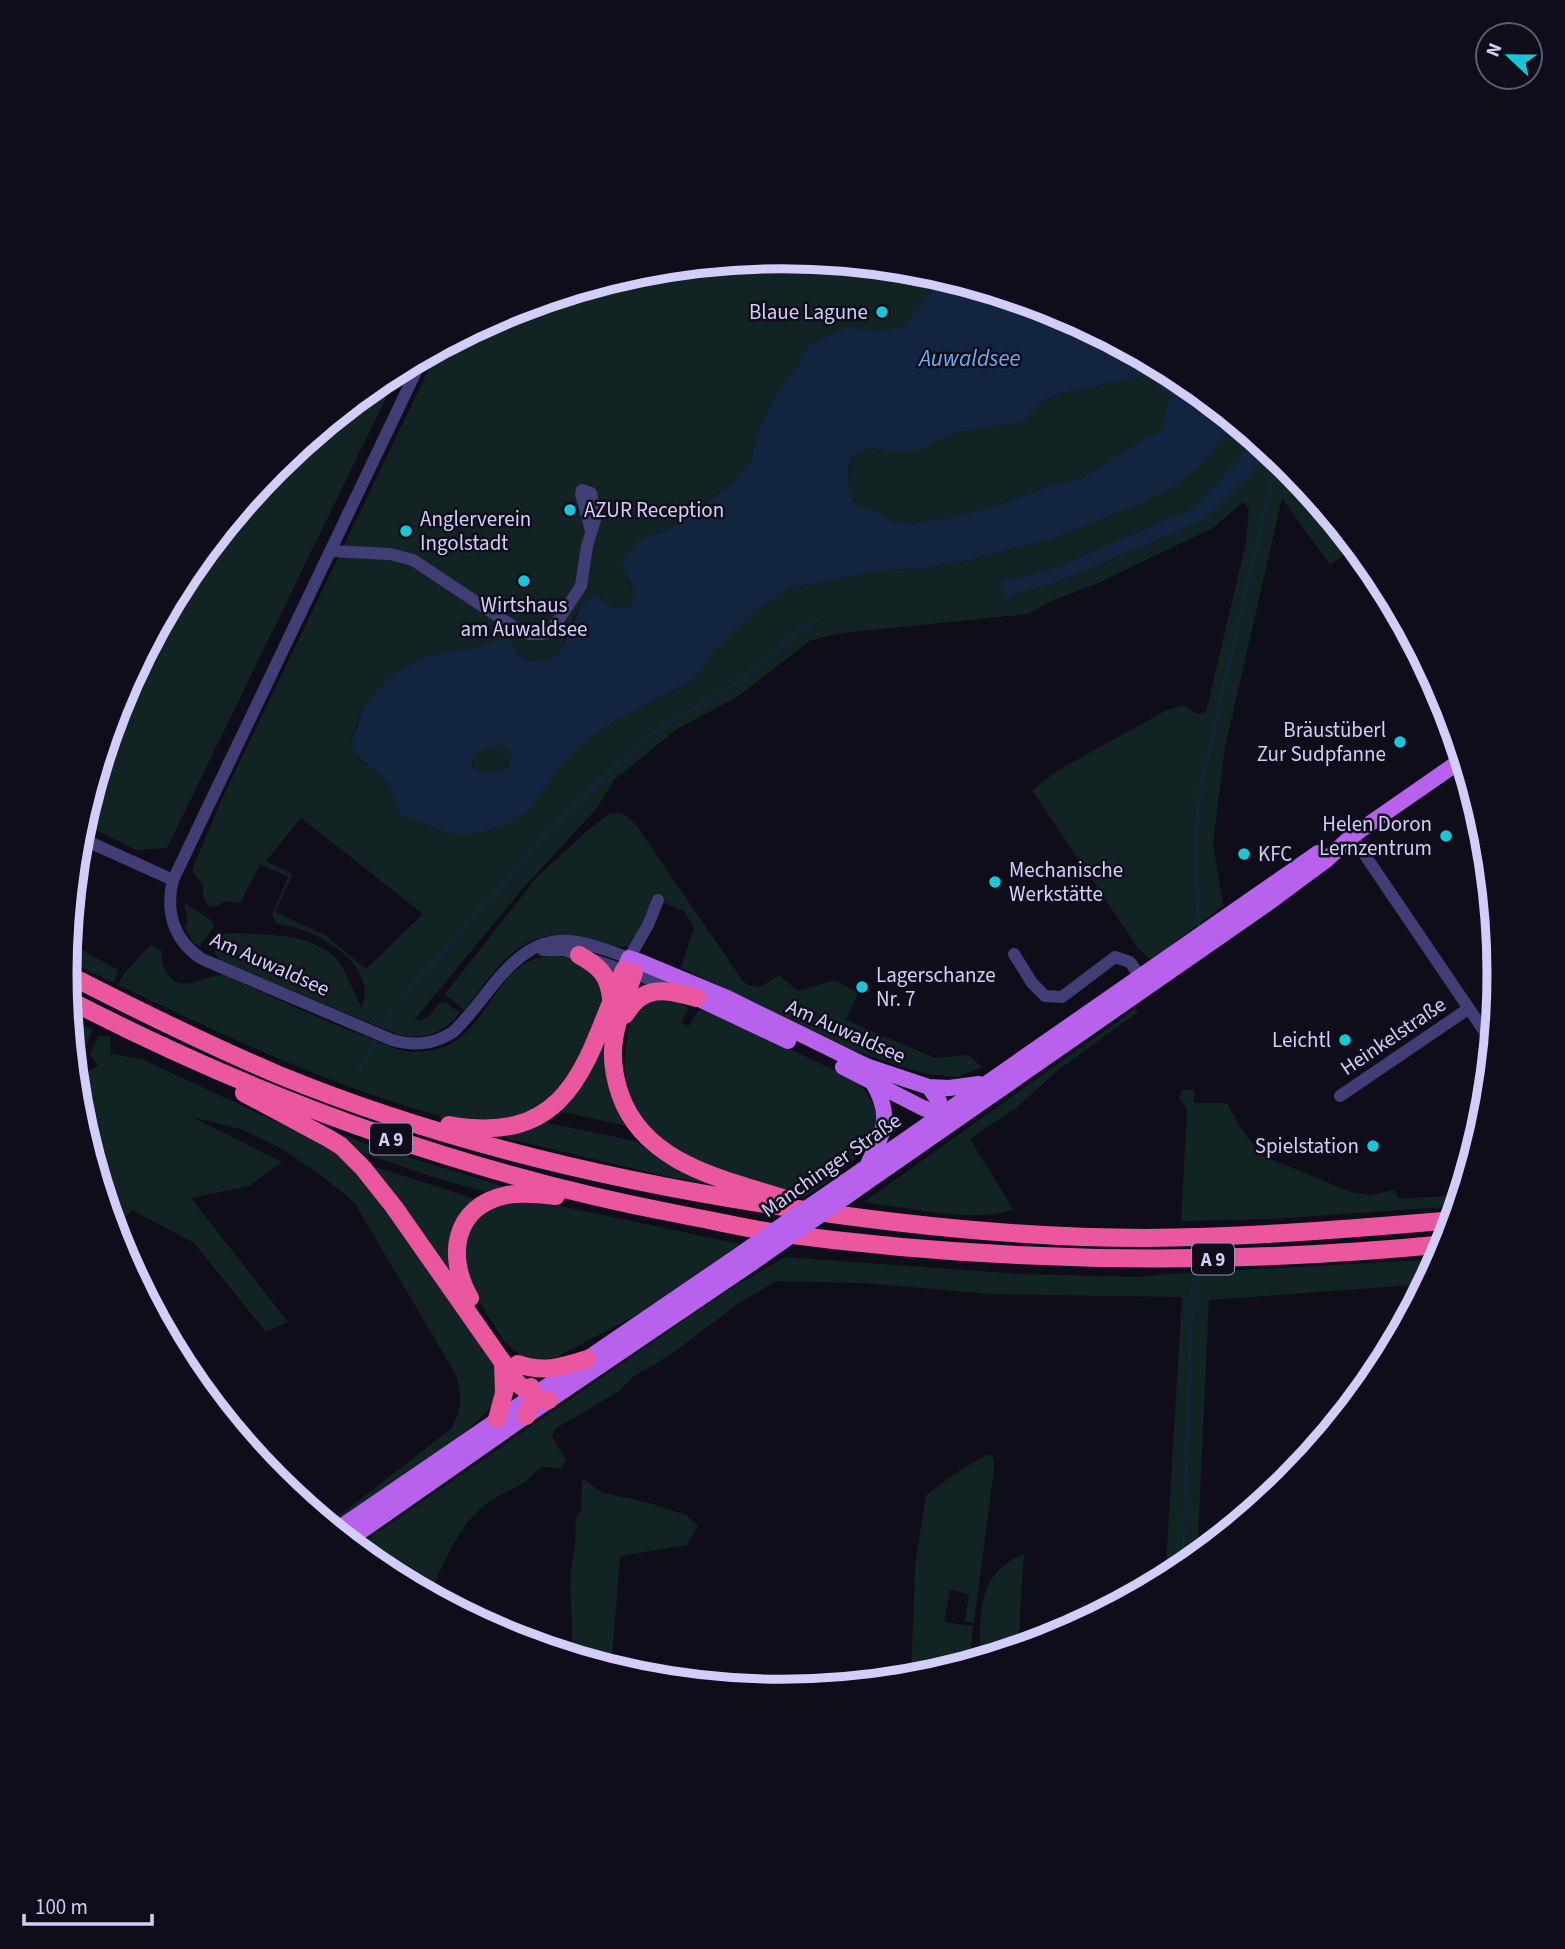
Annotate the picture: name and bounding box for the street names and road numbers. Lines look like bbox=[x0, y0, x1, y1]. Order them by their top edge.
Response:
street label: Am Auwaldsee bbox=[206, 924, 334, 1004]
street label: Heinkelstraße bbox=[1334, 989, 1452, 1083]
street label: Am Auwaldsee bbox=[782, 991, 910, 1071]
street label: Manchinger Straße bbox=[755, 1105, 907, 1225]
road number: A 9 bbox=[370, 1124, 412, 1154]
road number: A 9 bbox=[1192, 1244, 1234, 1274]

